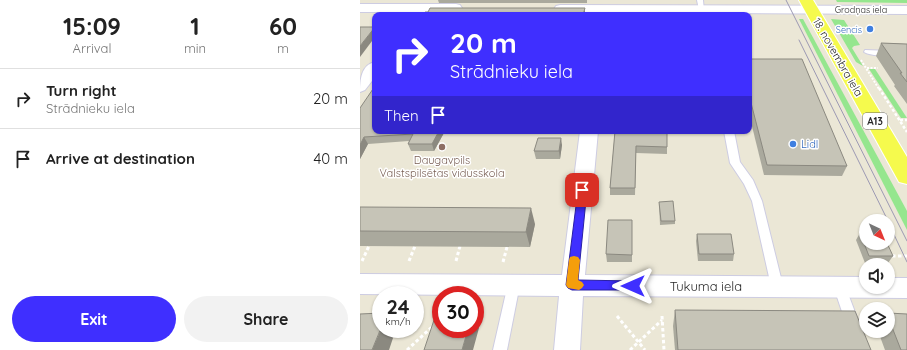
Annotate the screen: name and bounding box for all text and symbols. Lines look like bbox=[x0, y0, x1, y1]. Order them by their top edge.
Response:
street label: Grodņas iela bbox=[835, 4, 887, 15]
text: 15:09 bbox=[63, 11, 121, 41]
text: 1 bbox=[190, 11, 200, 41]
text: 60 bbox=[269, 11, 297, 41]
street label: 18. novembra iela bbox=[810, 15, 866, 99]
place label: Sencis bbox=[836, 24, 862, 35]
marker: Sencis bbox=[865, 24, 875, 34]
text: 20 m bbox=[450, 25, 517, 60]
icon: right bbox=[384, 28, 436, 80]
text: Arrival bbox=[73, 40, 111, 56]
text: min bbox=[184, 40, 206, 56]
text: m bbox=[277, 40, 289, 56]
text: Strādnieku iela bbox=[450, 60, 573, 83]
text: Turn right bbox=[46, 81, 117, 100]
icon: right bbox=[12, 88, 34, 110]
text: 20 m bbox=[313, 89, 348, 108]
text: Strādnieku iela bbox=[46, 100, 135, 116]
icon: arrive bbox=[427, 104, 449, 126]
text: Then bbox=[384, 106, 419, 125]
road number: A13 bbox=[863, 113, 887, 129]
place label: Lidl bbox=[801, 137, 818, 151]
marker: Lidl bbox=[788, 139, 798, 149]
marker: Daugavpils Valstspilsētas vidusskola bbox=[437, 142, 447, 152]
icon: arrive bbox=[12, 148, 34, 170]
text: Arrive at destination bbox=[46, 149, 195, 168]
text: 40 m bbox=[313, 149, 348, 168]
place label: Daugavpils Valstspilsētas vidusskola bbox=[379, 153, 505, 180]
pin bbox=[565, 173, 599, 207]
icon: arrive bbox=[571, 179, 593, 201]
north arrow bbox=[859, 214, 895, 250]
map controls bbox=[859, 214, 895, 338]
button: sound bbox=[859, 258, 895, 294]
position arrow bbox=[612, 265, 654, 307]
street label: Tukuma iela bbox=[670, 278, 742, 294]
speed limit sign: 30 bbox=[432, 286, 484, 338]
text: 24 bbox=[386, 294, 410, 319]
button: Exit bbox=[12, 296, 176, 342]
button: Share bbox=[184, 296, 348, 342]
button: layers bbox=[859, 302, 895, 338]
text: km/h bbox=[385, 315, 411, 328]

